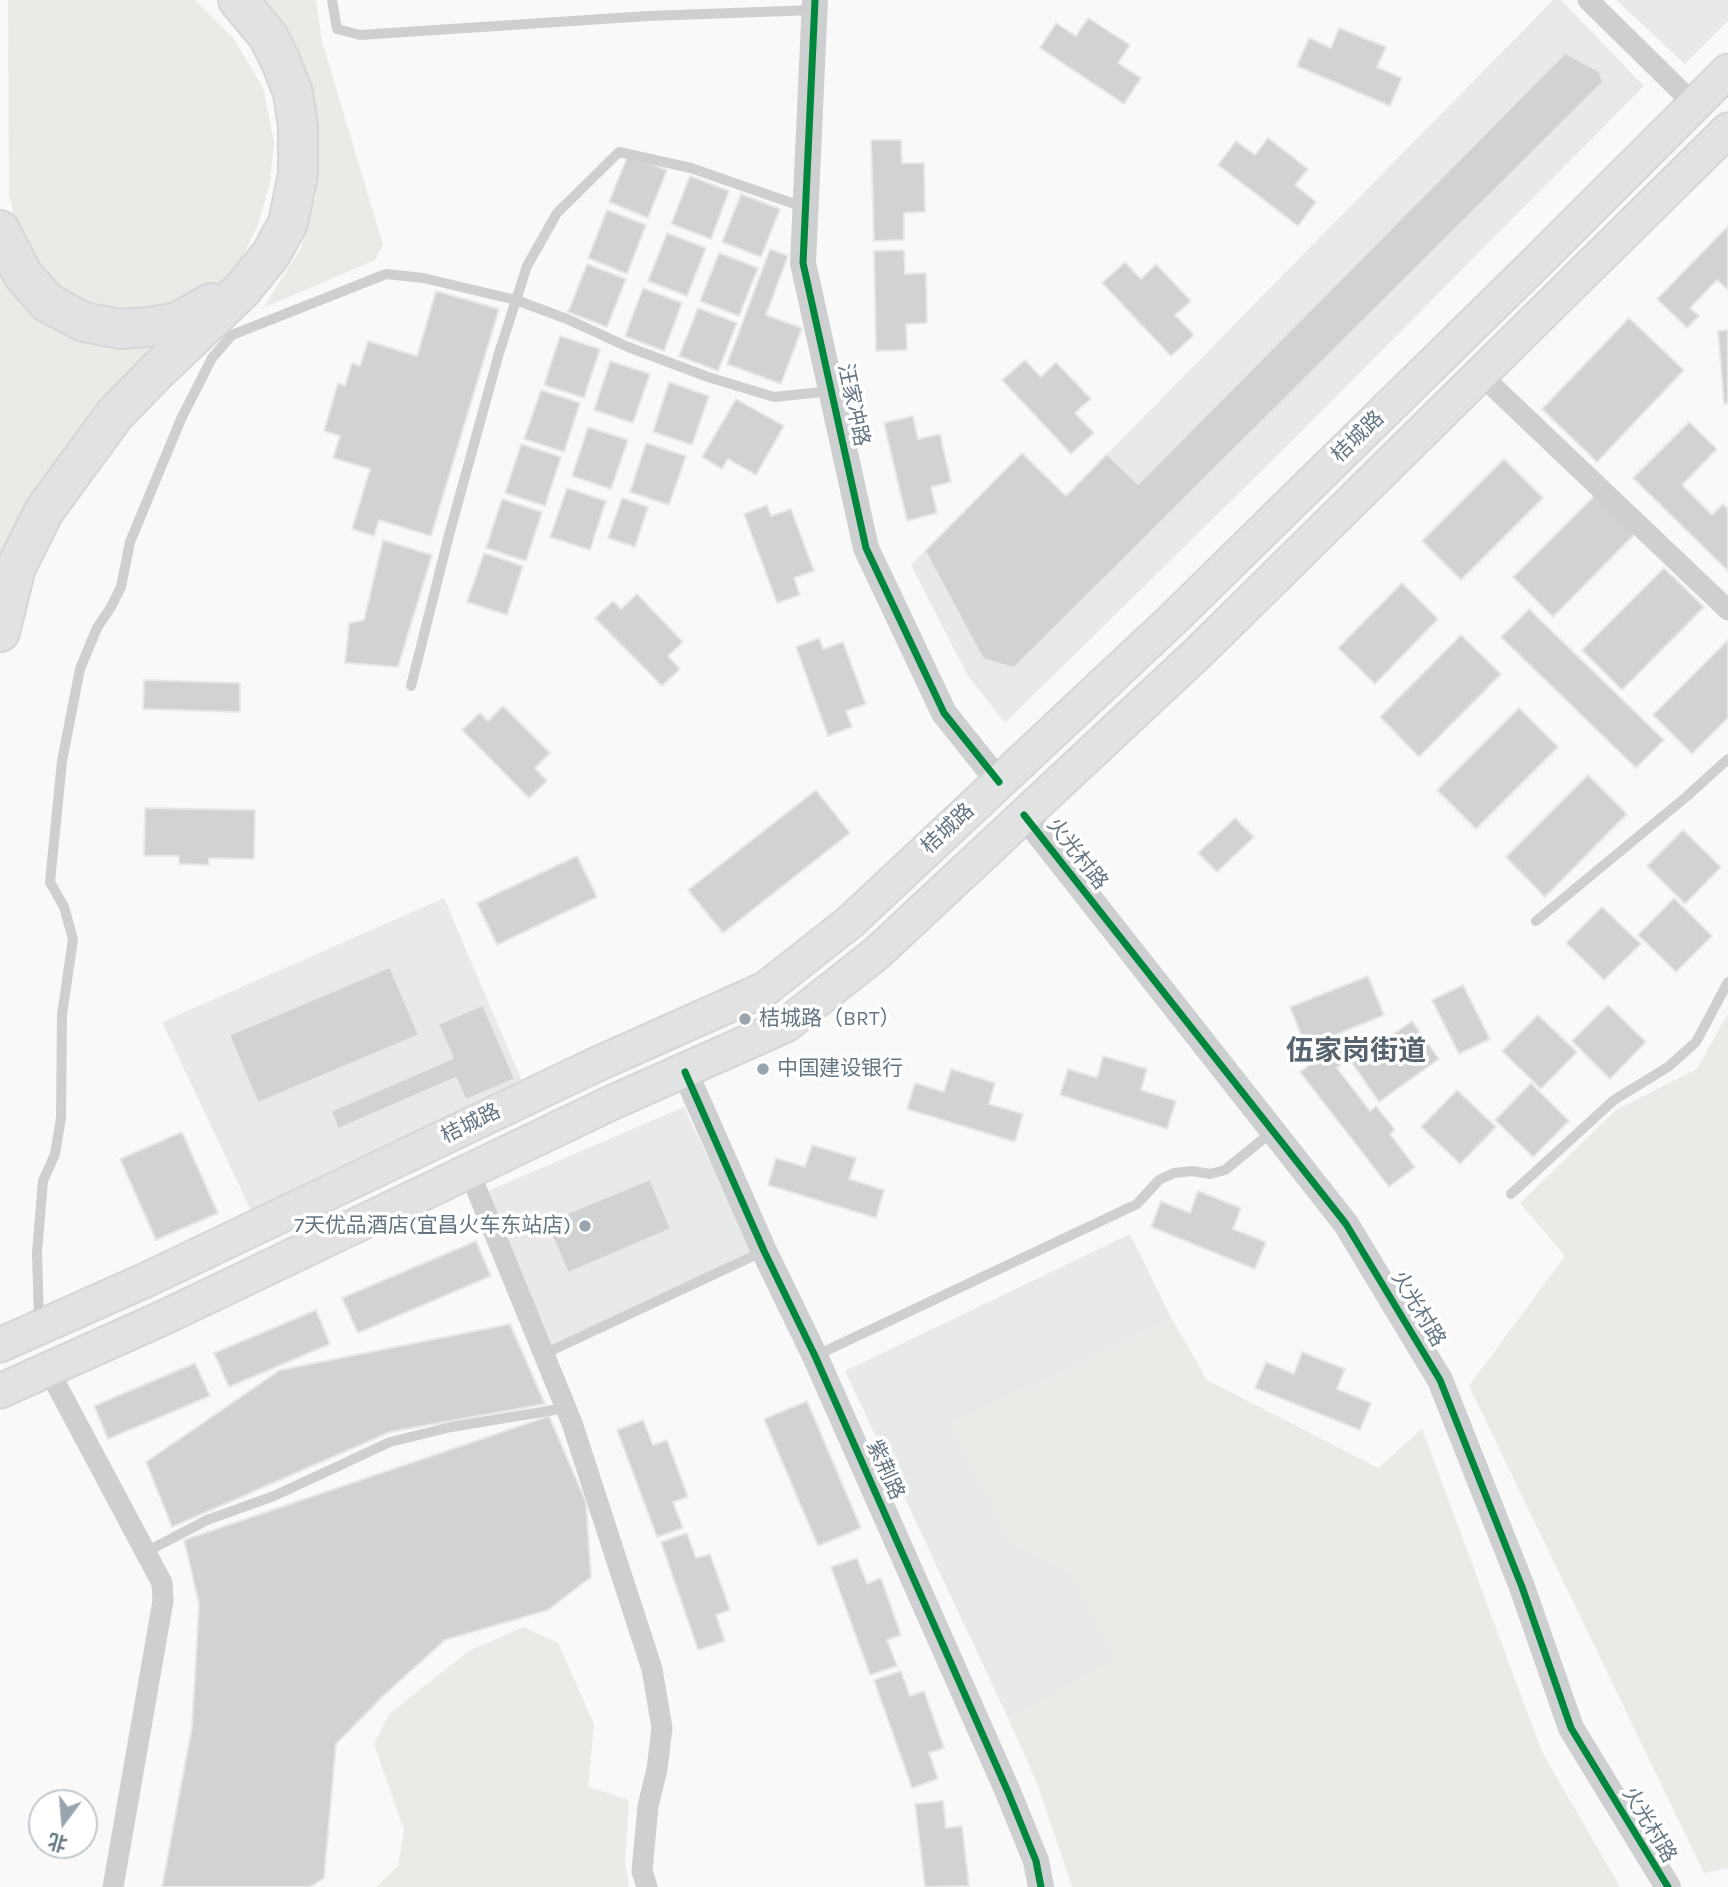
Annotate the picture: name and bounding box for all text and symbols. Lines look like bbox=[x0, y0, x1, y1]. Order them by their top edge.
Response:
street label: 汪家冲路 bbox=[832, 361, 874, 449]
street label: 桔城路 bbox=[1327, 406, 1389, 468]
street label: 桔城路 bbox=[916, 798, 980, 860]
street label: 火光村路 bbox=[1041, 813, 1113, 895]
place label: 桔城路（BRT） bbox=[759, 1006, 900, 1032]
marker: 桔城路（BRT） bbox=[737, 1011, 753, 1027]
district label: 伍家岗街道 bbox=[1286, 1035, 1426, 1069]
place label: 中国建设银行 bbox=[777, 1056, 903, 1082]
marker: 中国建设银行 bbox=[755, 1061, 771, 1077]
street label: 桔城路 bbox=[437, 1099, 505, 1149]
place label: 7天优品酒店(宜昌火车东站店) bbox=[294, 1213, 571, 1239]
marker: 7天优品酒店(宜昌火车东站店) bbox=[577, 1218, 593, 1234]
street label: 火光村路 bbox=[1386, 1267, 1450, 1351]
street label: 紫荆路 bbox=[861, 1436, 909, 1504]
street label: 火光村路 bbox=[1617, 1783, 1681, 1867]
north arrow bbox=[28, 1789, 98, 1859]
text: 北 bbox=[46, 1829, 70, 1855]

